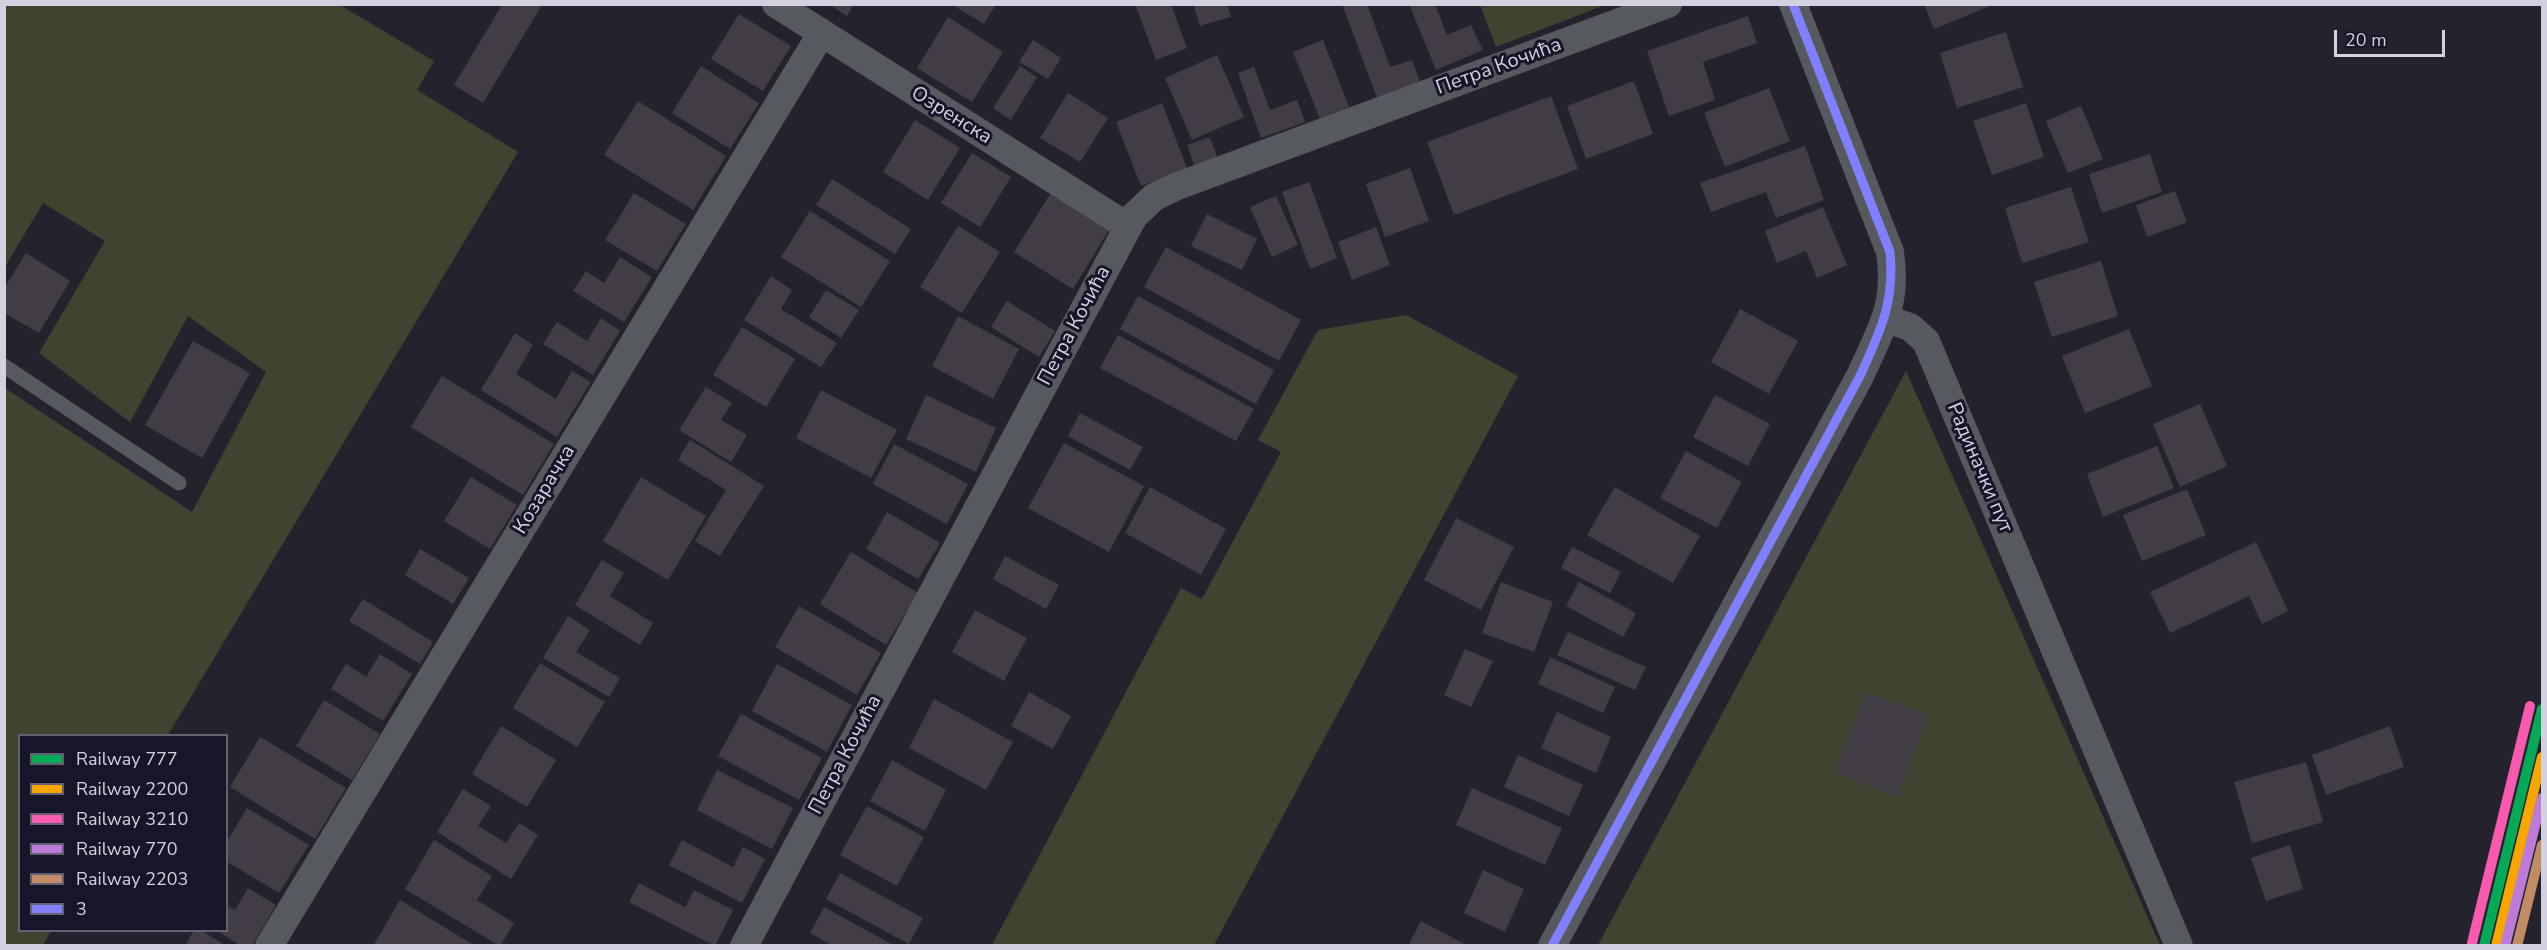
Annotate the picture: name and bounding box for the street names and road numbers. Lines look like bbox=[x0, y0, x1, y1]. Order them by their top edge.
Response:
street label: Петра Кочића bbox=[1433, 33, 1565, 101]
street label: Озренска bbox=[906, 82, 996, 150]
street label: Петра Кочића bbox=[1033, 262, 1117, 390]
street label: Радиначки пут bbox=[1941, 399, 2017, 537]
street label: Козарачка bbox=[509, 441, 581, 539]
street label: Петра Кочића bbox=[804, 691, 888, 819]

